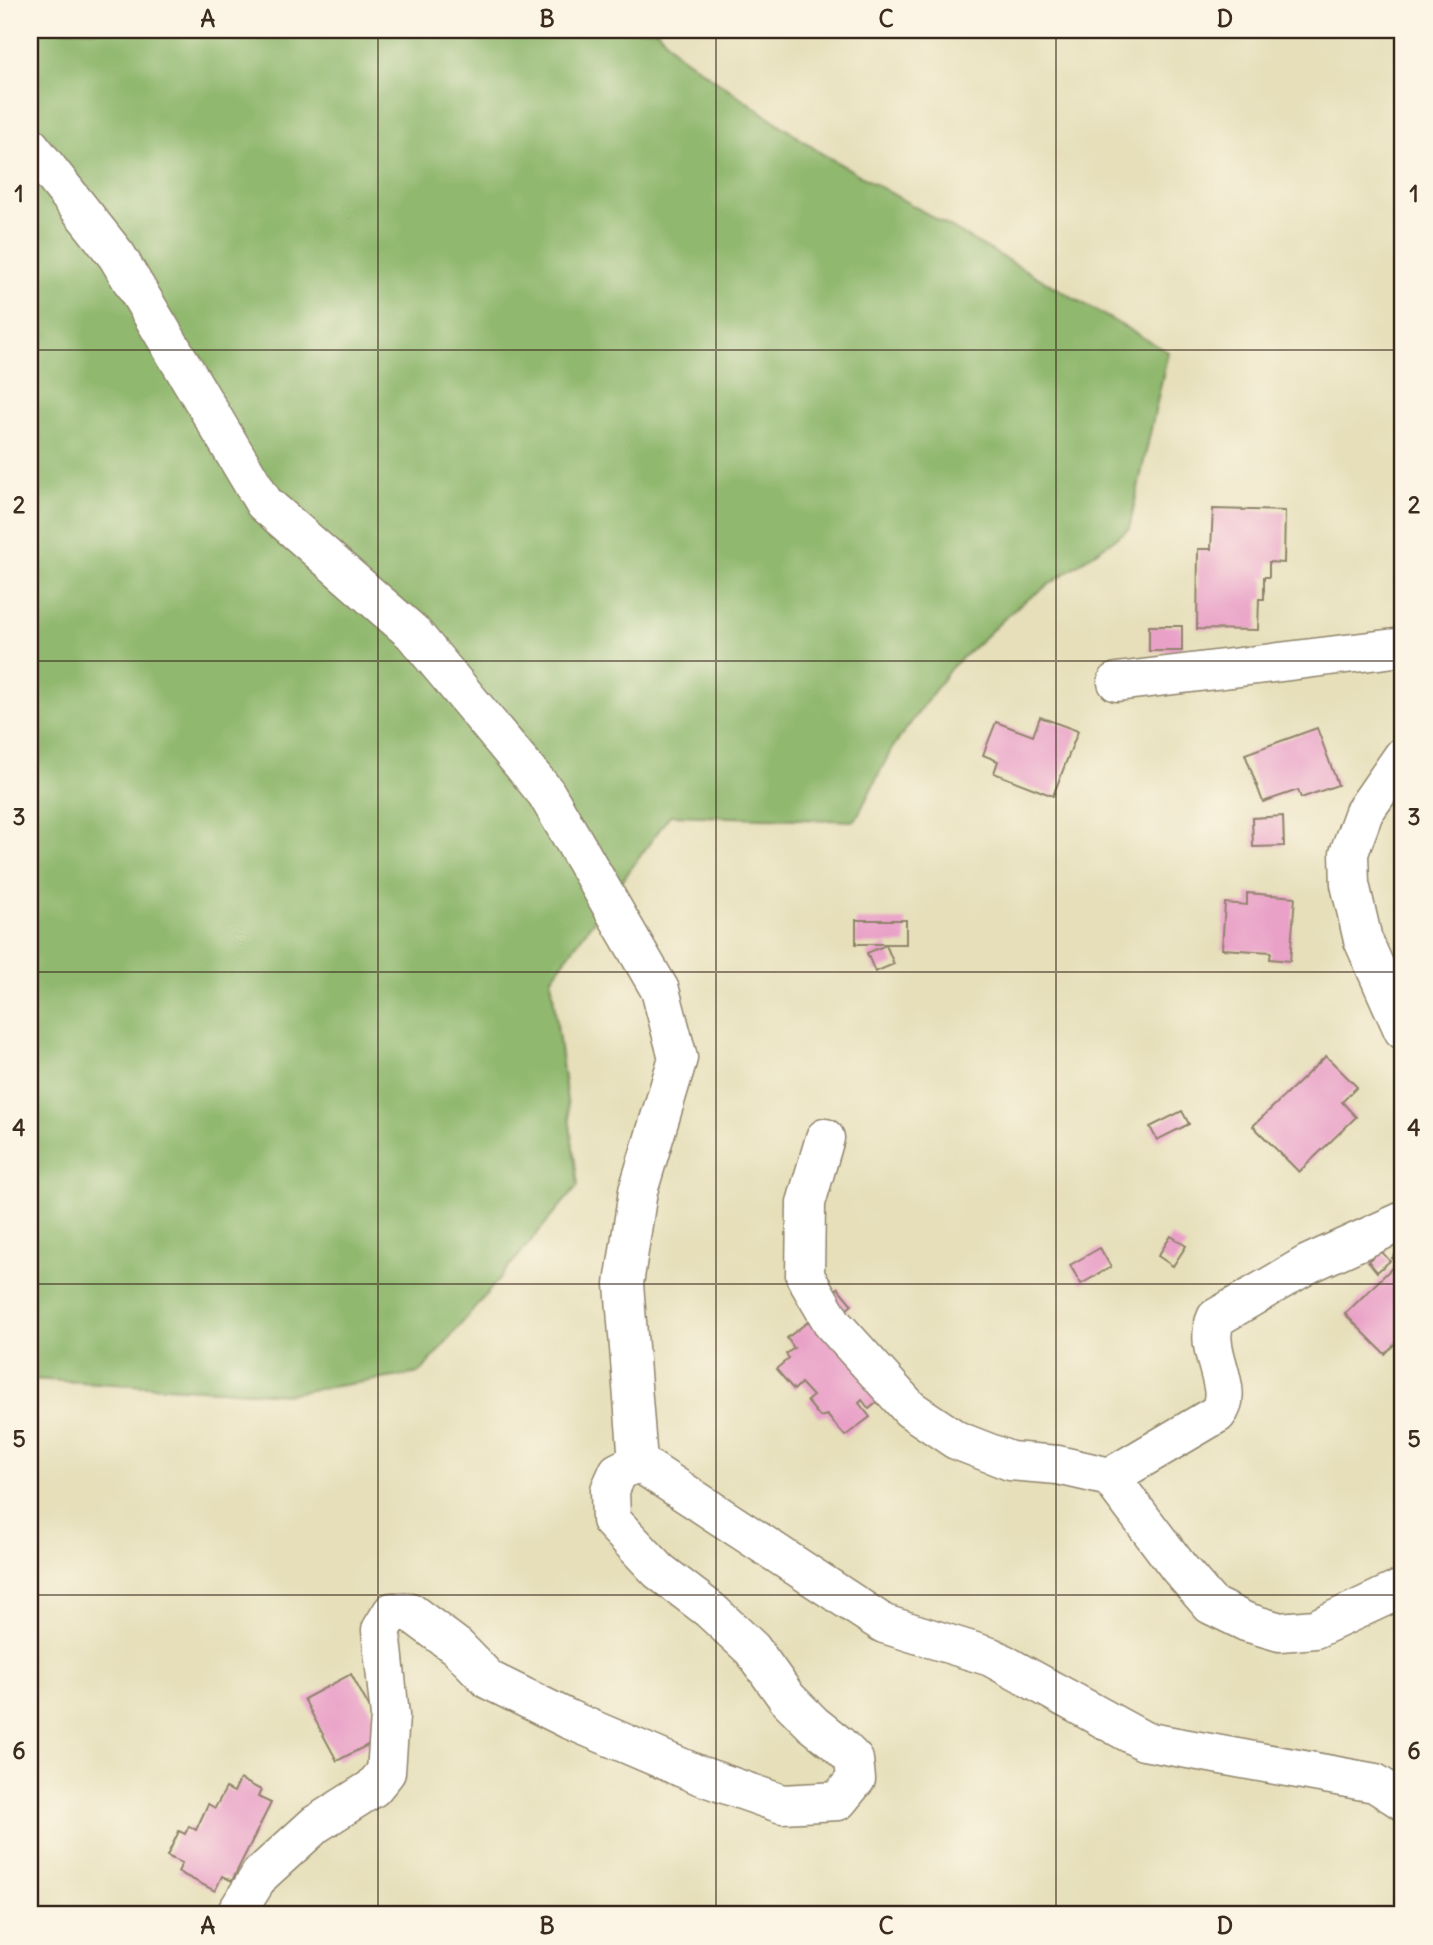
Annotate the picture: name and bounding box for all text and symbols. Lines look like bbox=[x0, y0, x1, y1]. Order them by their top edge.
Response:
text: A bbox=[201, 4, 216, 33]
text: B bbox=[539, 4, 555, 33]
text: C bbox=[878, 4, 894, 33]
text: D bbox=[1217, 4, 1233, 33]
text: 1 bbox=[14, 179, 24, 208]
text: 1 bbox=[1409, 179, 1419, 208]
text: 2 bbox=[13, 490, 26, 519]
text: 2 bbox=[1408, 490, 1421, 519]
text: 3 bbox=[12, 802, 26, 831]
text: 3 bbox=[1407, 802, 1421, 831]
text: 4 bbox=[12, 1113, 26, 1142]
text: 4 bbox=[1407, 1113, 1421, 1142]
text: 5 bbox=[12, 1424, 26, 1453]
text: 5 bbox=[1407, 1424, 1421, 1453]
text: 6 bbox=[12, 1736, 26, 1765]
text: 6 bbox=[1407, 1736, 1421, 1765]
text: A bbox=[201, 1911, 216, 1940]
text: B bbox=[539, 1911, 555, 1940]
text: C bbox=[878, 1911, 894, 1940]
text: D bbox=[1217, 1911, 1233, 1940]

